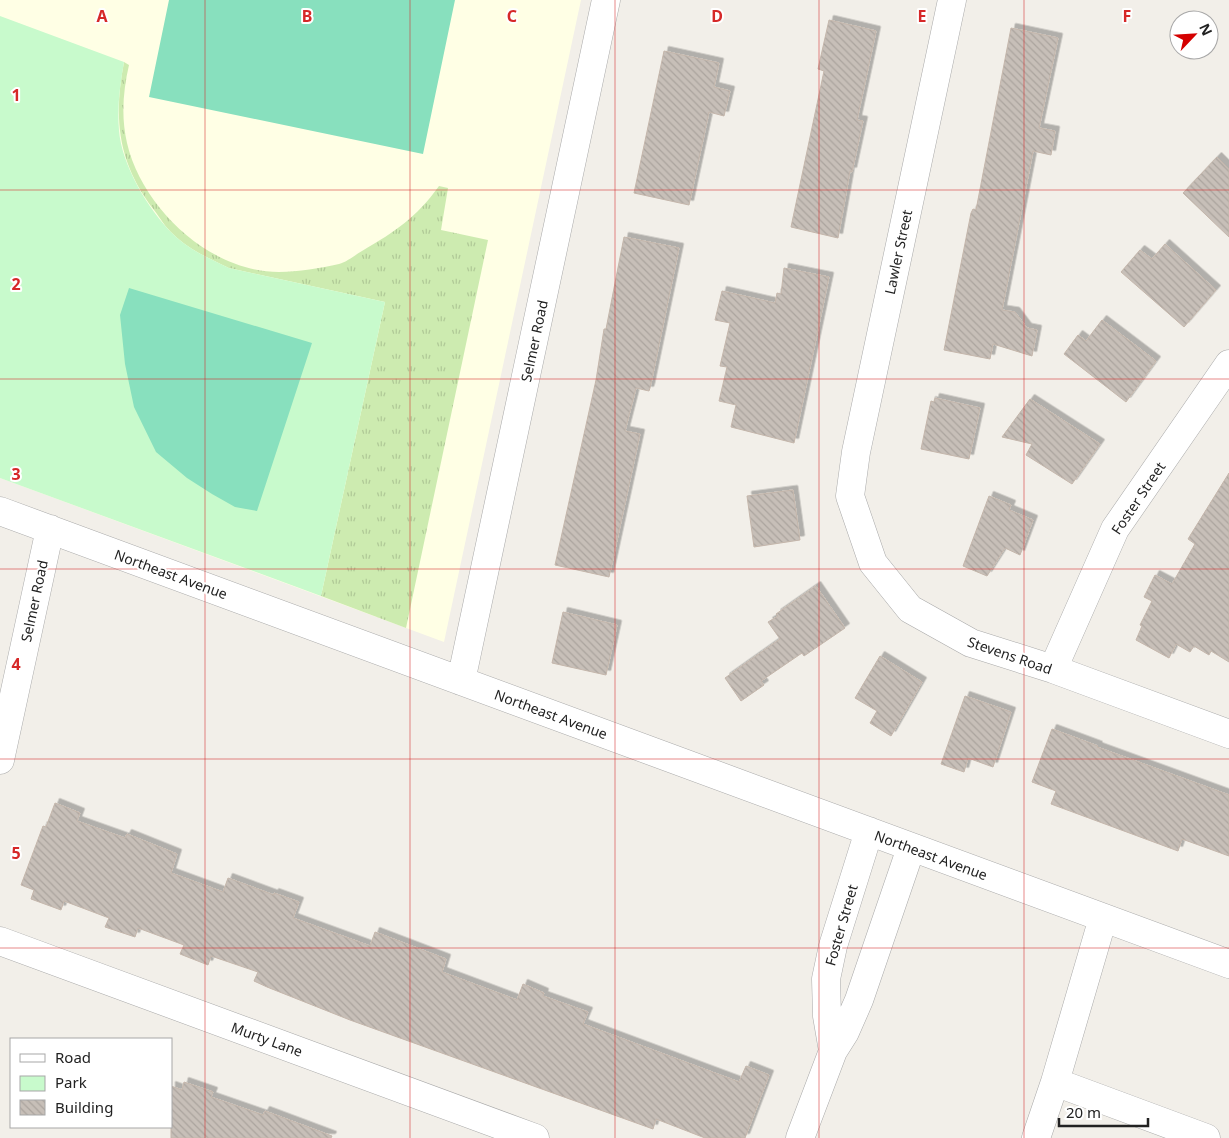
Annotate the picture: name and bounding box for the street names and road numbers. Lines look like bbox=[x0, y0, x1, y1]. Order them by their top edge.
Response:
street label: Lawler Street bbox=[880, 208, 916, 296]
street label: Selmer Road bbox=[516, 298, 552, 384]
street label: Foster Street bbox=[1107, 458, 1169, 538]
street label: Northeast Avenue bbox=[112, 545, 230, 603]
street label: Selmer Road bbox=[16, 558, 52, 644]
street label: Stevens Road bbox=[965, 632, 1055, 678]
street label: Northeast Avenue bbox=[492, 685, 610, 743]
street label: Northeast Avenue bbox=[872, 826, 990, 884]
street label: Foster Street bbox=[820, 882, 862, 968]
street label: Murty Lane bbox=[229, 1017, 305, 1061]

